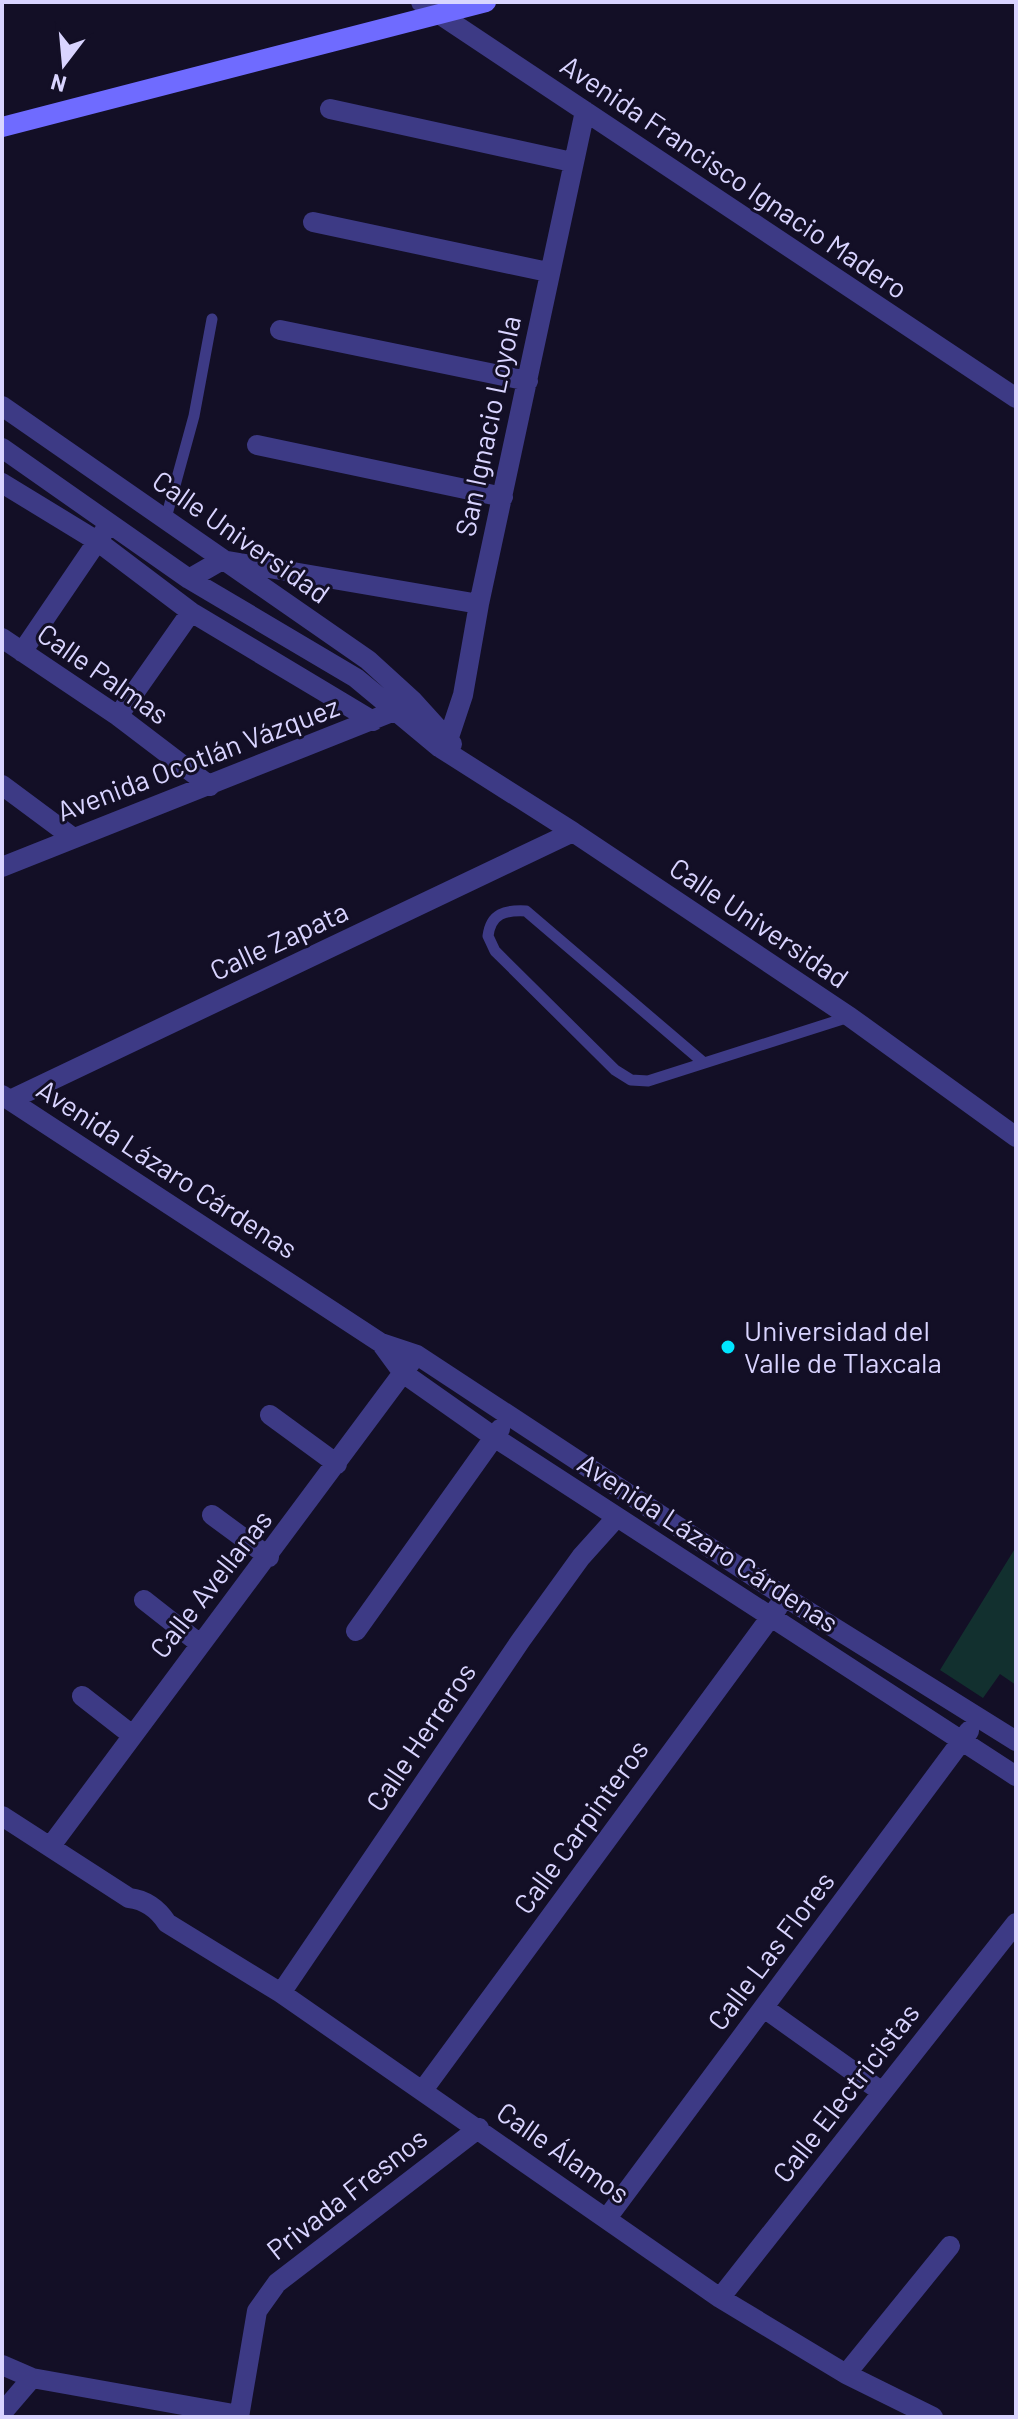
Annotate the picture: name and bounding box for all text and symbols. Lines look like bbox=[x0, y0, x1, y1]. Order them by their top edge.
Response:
north arrow bbox=[24, 24, 104, 104]
street label: Avenida Francisco Ignacio Madero bbox=[555, 47, 914, 305]
text: N bbox=[48, 70, 69, 99]
street label: San Ignacio Loyola bbox=[447, 312, 527, 539]
street label: Calle Universidad bbox=[147, 463, 337, 610]
street label: Calle Palmas bbox=[31, 615, 176, 731]
street label: Avenida Ocotlán Vázquez bbox=[52, 688, 344, 828]
street label: Calle Universidad bbox=[664, 850, 855, 994]
street label: Calle Zapata bbox=[204, 893, 353, 987]
street label: Avenida Lázaro Cárdenas bbox=[31, 1071, 304, 1265]
place label: Universidad del Valle de Tlaxcala bbox=[744, 1313, 942, 1379]
marker: Universidad del Valle de Tlaxcala bbox=[719, 1338, 737, 1356]
street label: Avenida Lázaro Cárdenas bbox=[572, 1445, 845, 1639]
street label: Calle Avellanas bbox=[142, 1503, 279, 1664]
street label: Calle Herreros bbox=[358, 1656, 482, 1817]
street label: Calle Carpinteros bbox=[506, 1733, 655, 1920]
street label: Calle Las Flores bbox=[700, 1864, 841, 2036]
street label: Calle Electricistas bbox=[765, 1996, 926, 2189]
street label: Calle Álamos bbox=[491, 2094, 636, 2210]
street label: Privada Fresnos bbox=[260, 2120, 433, 2266]

